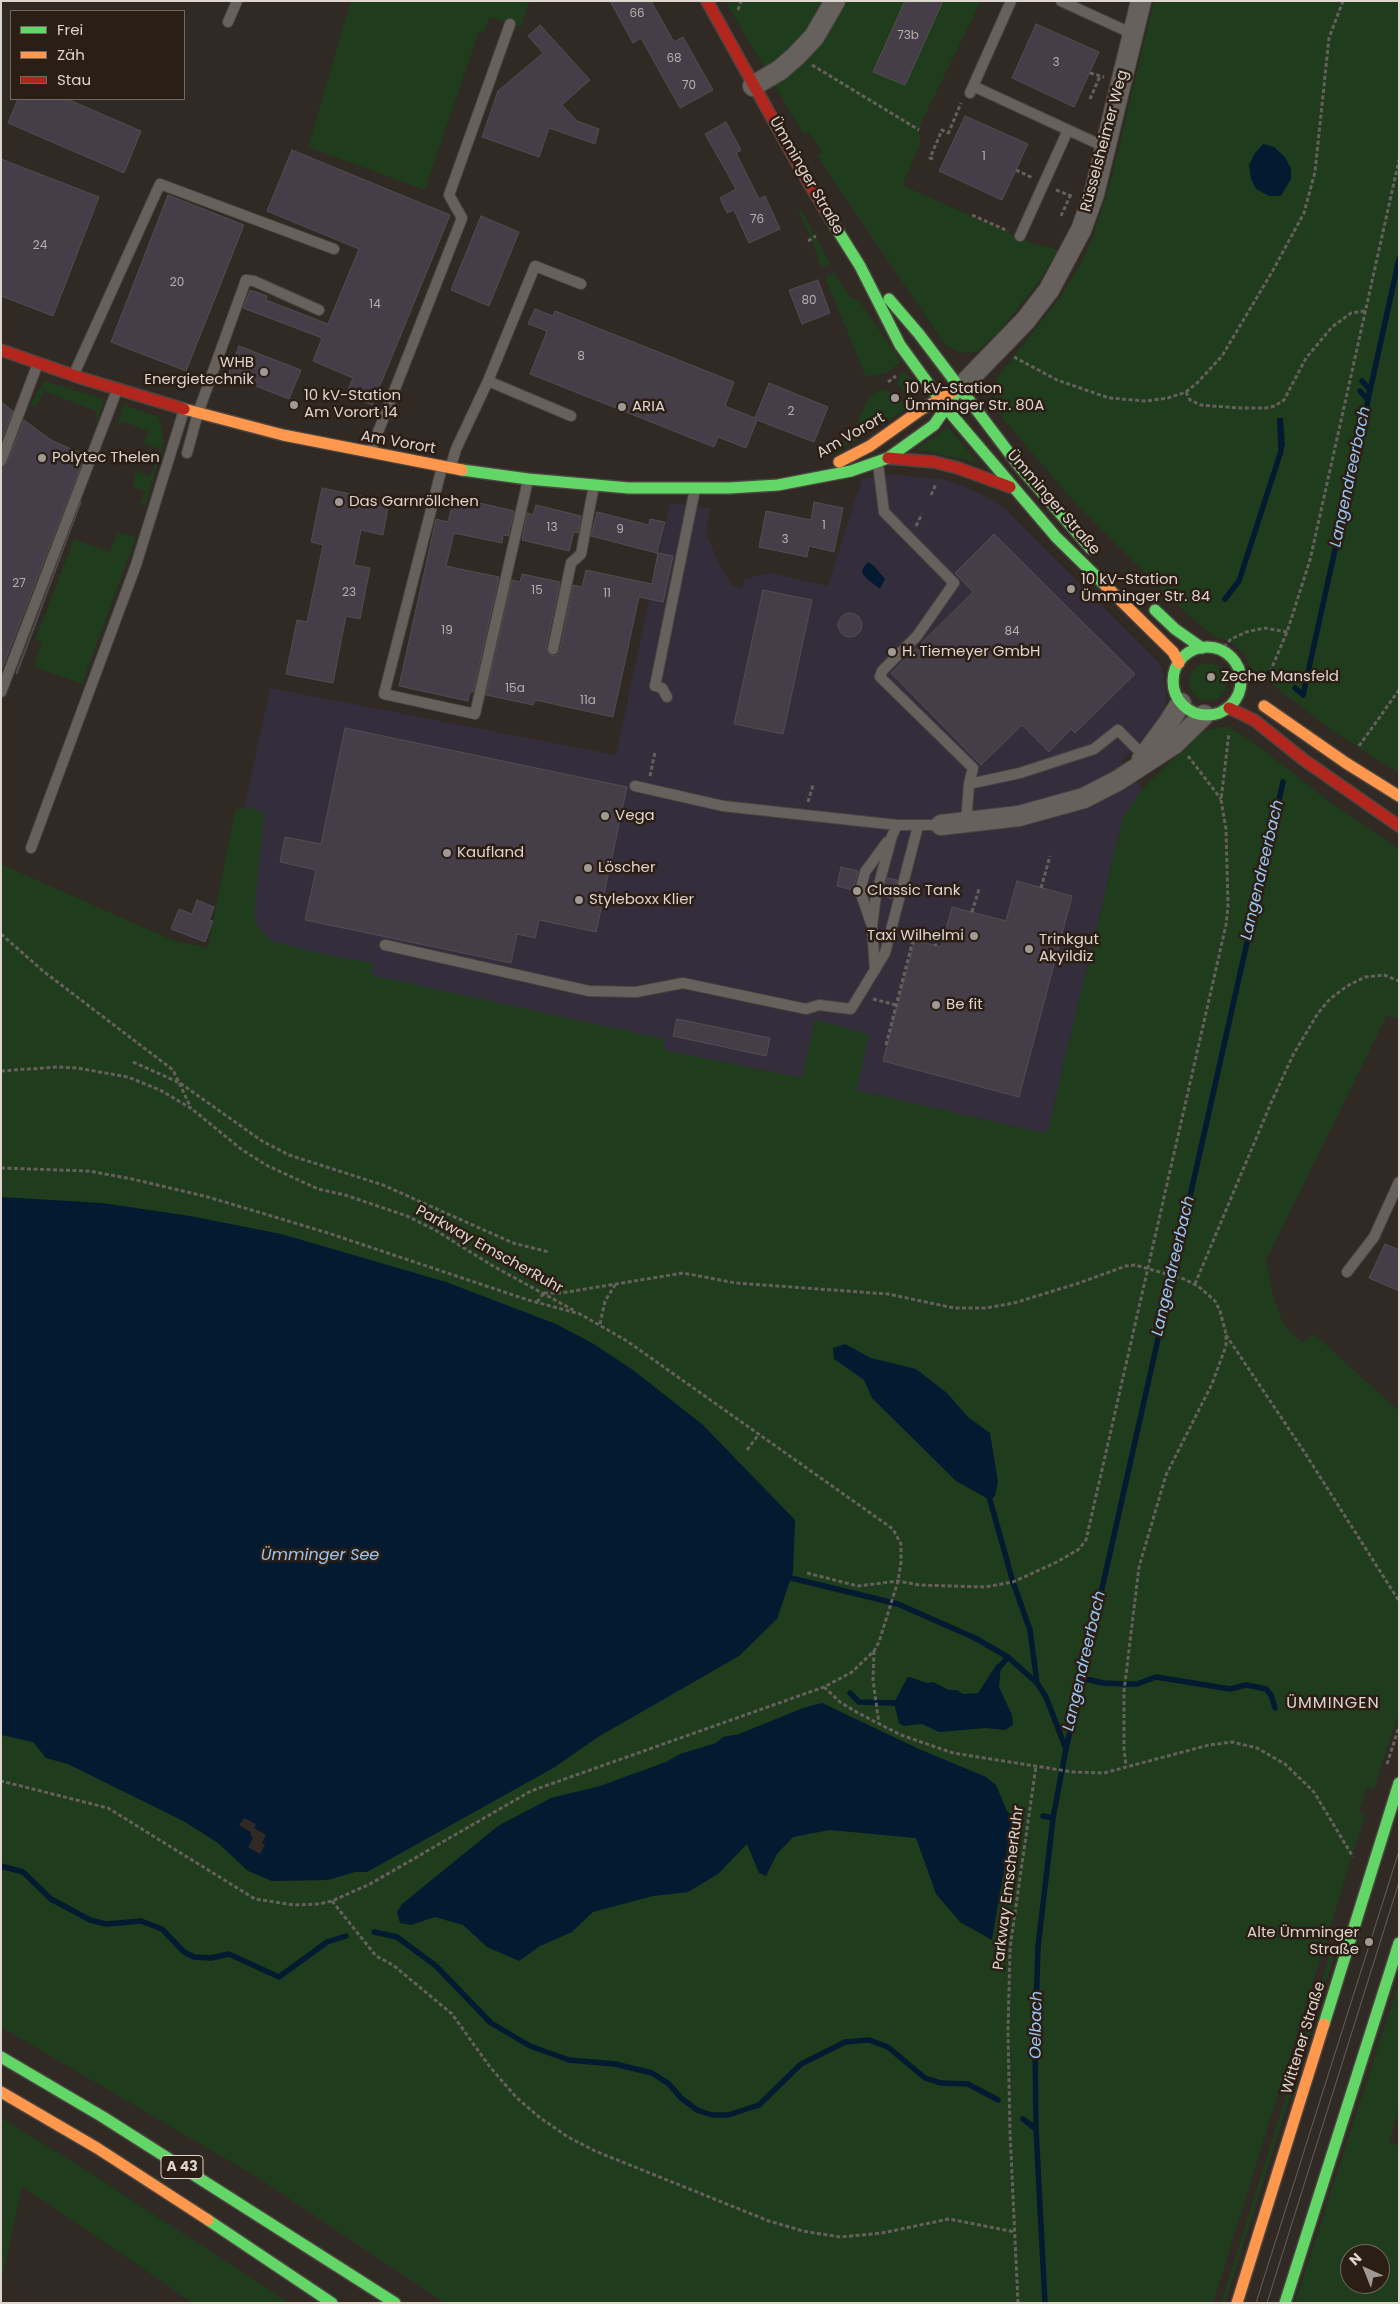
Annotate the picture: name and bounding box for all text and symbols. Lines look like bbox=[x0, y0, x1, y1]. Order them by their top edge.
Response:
house number: 66 bbox=[629, 7, 645, 21]
legend bbox=[10, 10, 185, 100]
text: Frei bbox=[57, 19, 83, 40]
house number: 73b bbox=[897, 29, 919, 43]
text: Zäh bbox=[57, 44, 85, 65]
house number: 68 bbox=[666, 52, 682, 66]
house number: 3 bbox=[1052, 56, 1060, 70]
street label: Rüsselsheimer Weg bbox=[1077, 68, 1133, 214]
text: Stau bbox=[57, 69, 91, 90]
house number: 70 bbox=[682, 79, 696, 93]
street label: Ümminger Straße bbox=[765, 114, 847, 238]
house number: 1 bbox=[982, 150, 986, 164]
house number: 76 bbox=[750, 213, 764, 227]
house number: 24 bbox=[33, 239, 47, 253]
house number: 20 bbox=[170, 276, 184, 290]
house number: 80 bbox=[801, 294, 817, 308]
house number: 14 bbox=[369, 298, 381, 312]
house number: 8 bbox=[577, 350, 585, 364]
place label: WHB Energietechnik bbox=[144, 354, 254, 389]
marker: WHB Energietechnik bbox=[258, 366, 270, 378]
place label: 10 kV-Station Ümminger Str. 80A bbox=[905, 380, 1044, 415]
place label: 10 kV-Station Am Vorort 14 bbox=[304, 387, 401, 422]
marker: 10 kV-Station Ümminger Str. 80A bbox=[889, 392, 901, 404]
place label: ARIA bbox=[632, 398, 665, 416]
marker: 10 kV-Station Am Vorort 14 bbox=[288, 399, 300, 411]
marker: ARIA bbox=[616, 401, 628, 413]
house number: 2 bbox=[788, 405, 794, 419]
water label: Langendreerbach bbox=[1327, 405, 1375, 549]
street label: Am Vorort bbox=[814, 409, 888, 463]
street label: Am Vorort bbox=[359, 428, 437, 458]
street label: Ümminger Straße bbox=[1003, 447, 1103, 559]
place label: Polytec Thelen bbox=[52, 449, 160, 467]
marker: Polytec Thelen bbox=[36, 452, 48, 464]
place label: Das Garnröllchen bbox=[349, 493, 479, 511]
marker: Das Garnröllchen bbox=[333, 496, 345, 508]
house number: 1 bbox=[822, 519, 826, 533]
house number: 13 bbox=[547, 521, 557, 535]
house number: 9 bbox=[616, 523, 624, 537]
house number: 3 bbox=[781, 533, 789, 547]
place label: 10 kV-Station Ümminger Str. 84 bbox=[1081, 571, 1210, 606]
house number: 27 bbox=[12, 577, 26, 591]
marker: 10 kV-Station Ümminger Str. 84 bbox=[1065, 583, 1077, 595]
house number: 15 bbox=[531, 584, 543, 598]
house number: 23 bbox=[342, 586, 356, 600]
house number: 11 bbox=[603, 587, 611, 601]
house number: 19 bbox=[441, 624, 453, 638]
house number: 84 bbox=[1004, 625, 1020, 639]
place label: H. Tiemeyer GmbH bbox=[902, 643, 1040, 661]
marker: H. Tiemeyer GmbH bbox=[886, 646, 898, 658]
place label: Zeche Mansfeld bbox=[1221, 668, 1339, 686]
marker: Zeche Mansfeld bbox=[1205, 671, 1217, 683]
house number: 15a bbox=[505, 682, 525, 696]
house number: 11a bbox=[580, 694, 596, 708]
water label: Langendreerbach bbox=[1238, 798, 1288, 942]
place label: Vega bbox=[615, 807, 655, 825]
marker: Vega bbox=[599, 810, 611, 822]
place label: Kaufland bbox=[457, 844, 524, 862]
marker: Kaufland bbox=[441, 847, 453, 859]
place label: Löscher bbox=[598, 859, 656, 877]
marker: Löscher bbox=[582, 862, 594, 874]
place label: Classic Tank bbox=[867, 882, 960, 900]
marker: Classic Tank bbox=[851, 885, 863, 897]
place label: Styleboxx Klier bbox=[589, 891, 694, 909]
marker: Styleboxx Klier bbox=[573, 894, 585, 906]
place label: Taxi Wilhelmi bbox=[867, 927, 964, 945]
marker: Taxi Wilhelmi bbox=[968, 930, 980, 942]
place label: Trinkgut Akyildiz bbox=[1039, 931, 1099, 966]
marker: Trinkgut Akyildiz bbox=[1023, 943, 1035, 955]
place label: Be fit bbox=[946, 996, 983, 1014]
marker: Be fit bbox=[930, 999, 942, 1011]
water label: Langendreerbach bbox=[1149, 1194, 1199, 1338]
street label: Parkway EmscherRuhr bbox=[412, 1202, 566, 1298]
water label: Ümminger See bbox=[261, 1546, 379, 1566]
water label: Langendreerbach bbox=[1060, 1589, 1110, 1733]
district label: ÜMMINGEN bbox=[1285, 1694, 1381, 1714]
street label: Parkway EmscherRuhr bbox=[990, 1805, 1028, 1971]
place label: Alte Ümminger Straße bbox=[1247, 1924, 1359, 1959]
marker: Alte Ümminger Straße bbox=[1363, 1936, 1375, 1948]
street label: Wittener Straße bbox=[1278, 1980, 1330, 2096]
water label: Oelbach bbox=[1027, 1991, 1047, 2059]
road number: A 43 bbox=[161, 2156, 203, 2178]
north arrow bbox=[1340, 2244, 1390, 2294]
text: N bbox=[1345, 2248, 1366, 2270]

